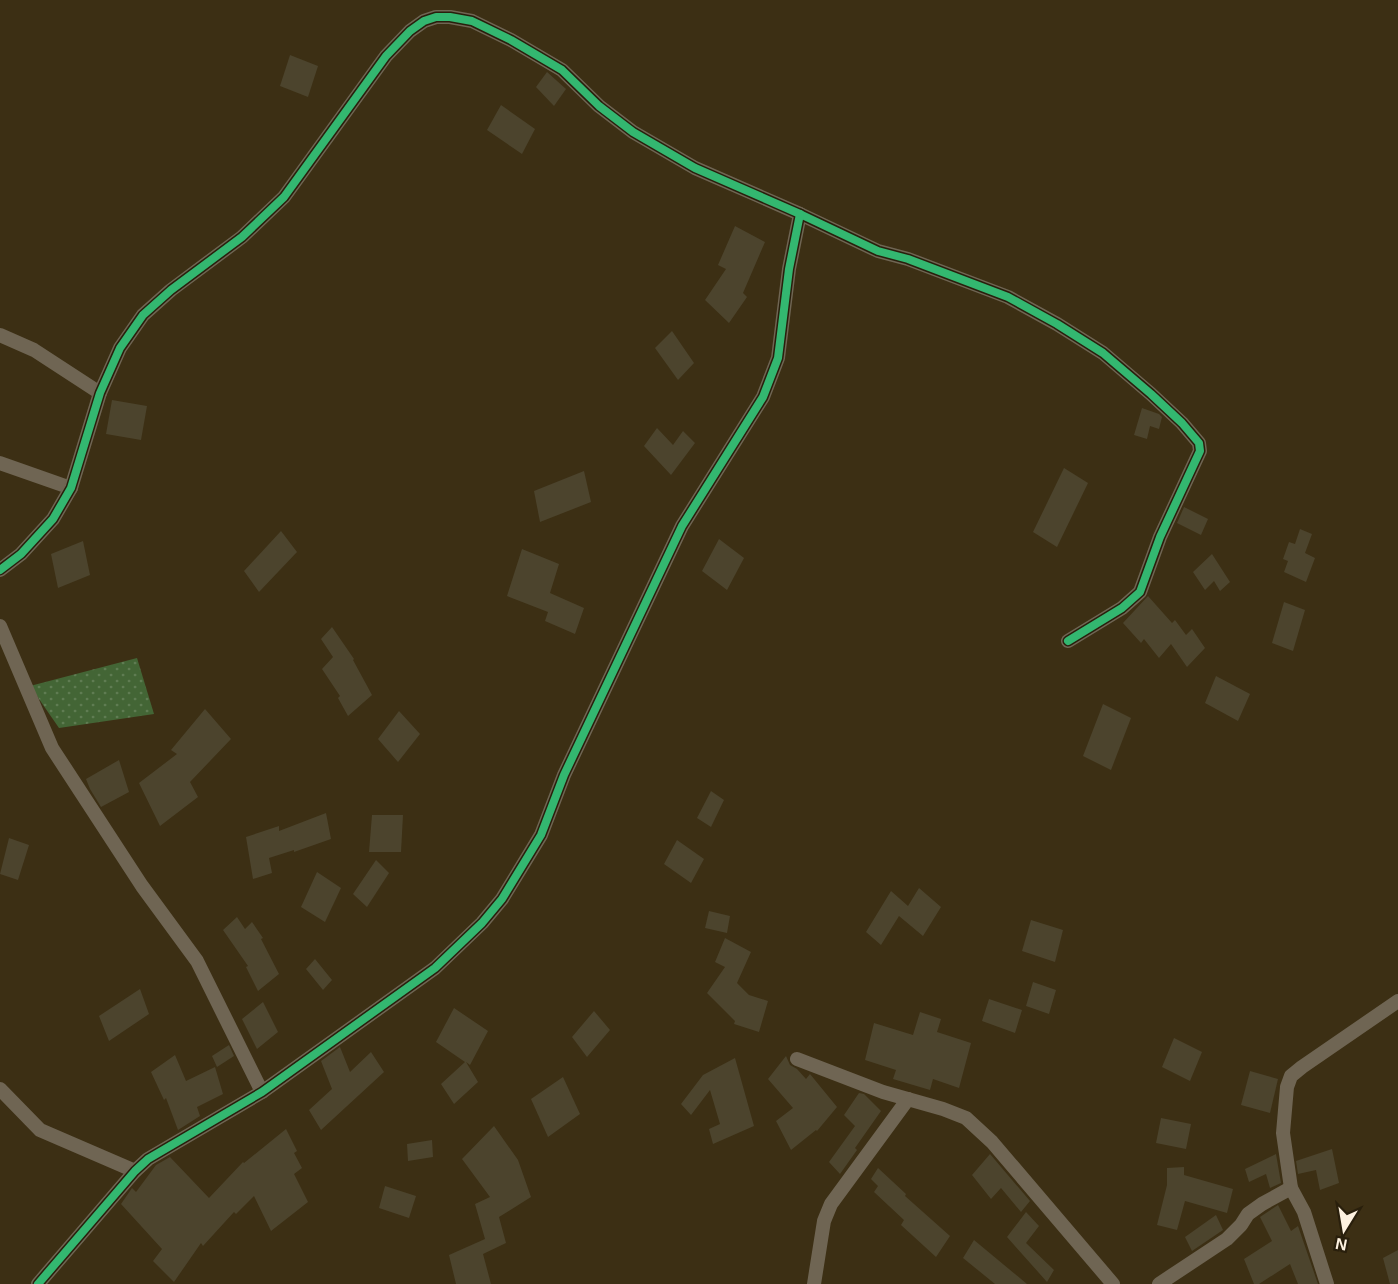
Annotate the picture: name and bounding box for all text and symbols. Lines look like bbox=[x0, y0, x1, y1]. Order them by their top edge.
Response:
north arrow bbox=[1314, 1200, 1374, 1260]
text: N bbox=[1334, 1235, 1349, 1254]

